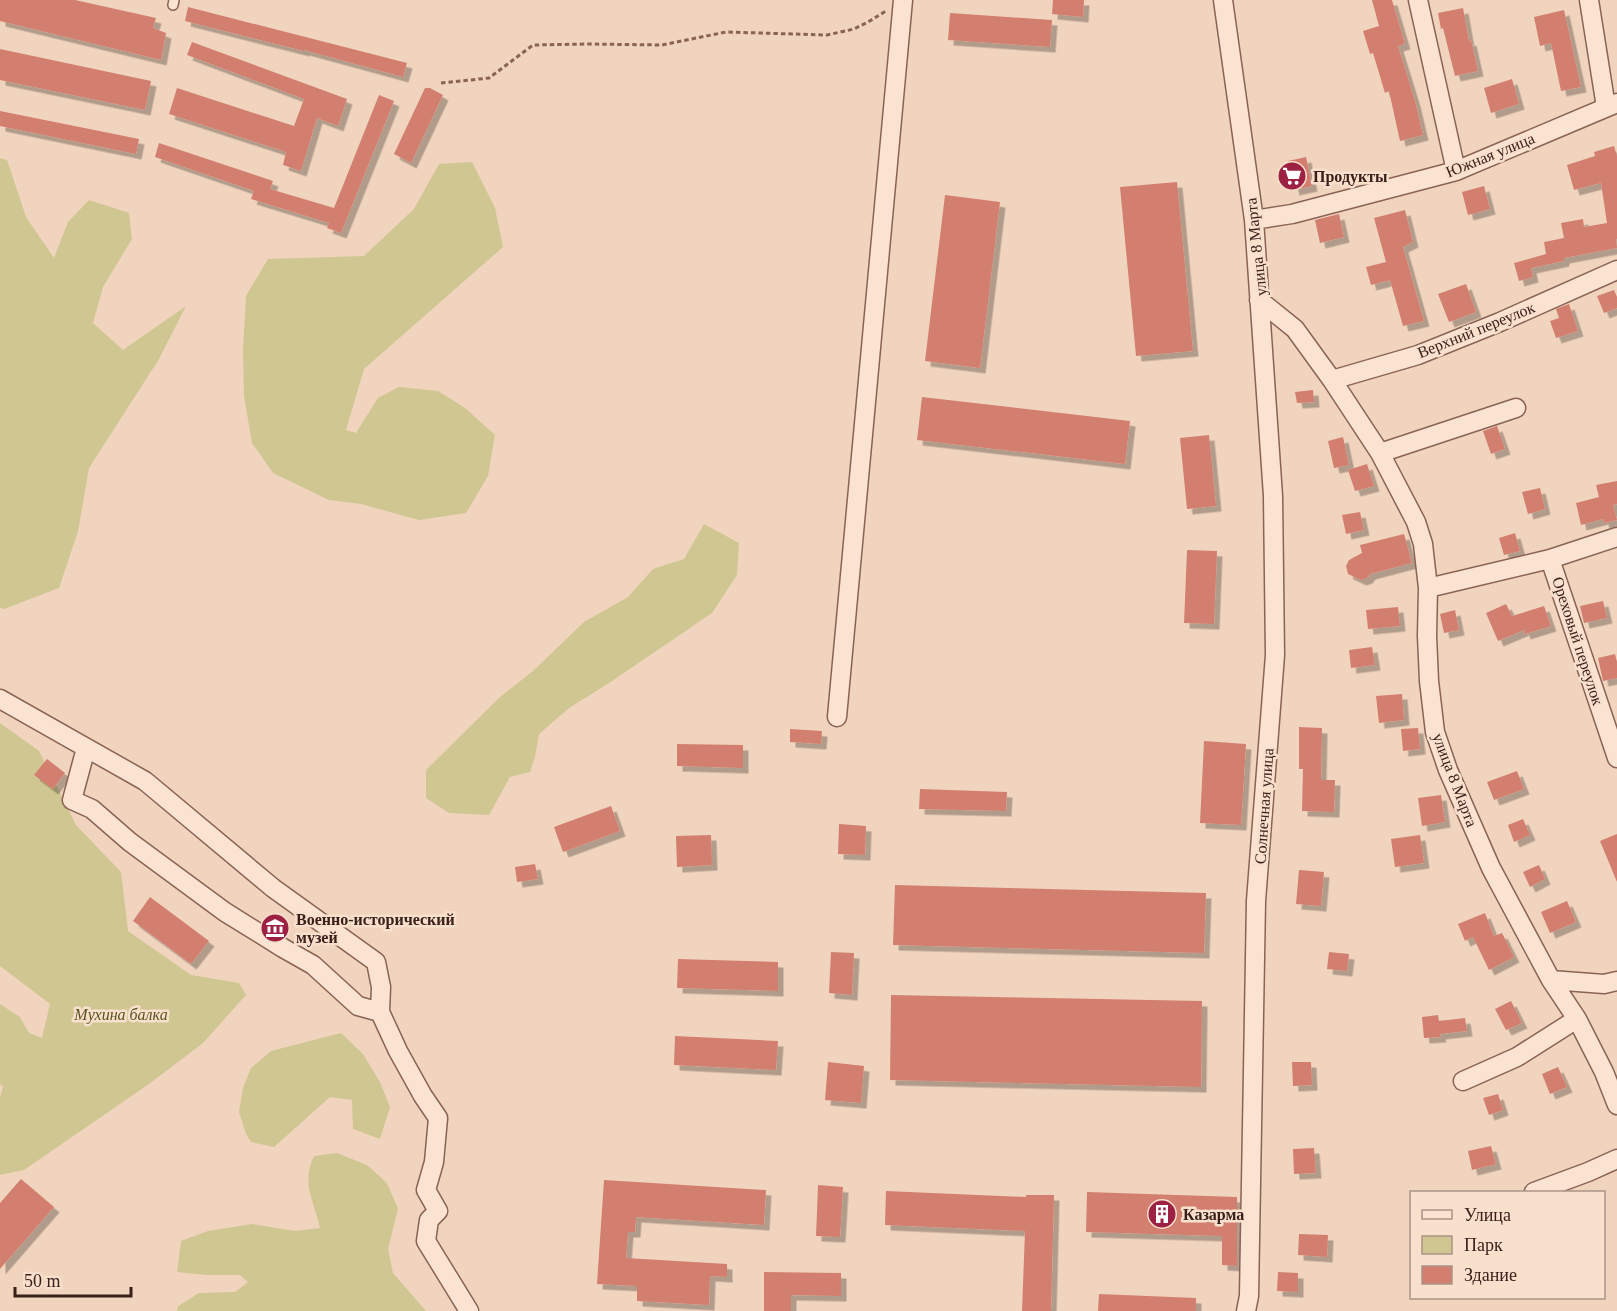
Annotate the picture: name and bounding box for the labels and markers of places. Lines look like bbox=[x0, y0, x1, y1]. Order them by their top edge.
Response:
supermarket icon: Продукты bbox=[1276, 160, 1308, 192]
place label: Продукты bbox=[1313, 168, 1388, 186]
place label: Военно-исторический музей bbox=[296, 911, 455, 947]
museum icon: Военно-исторический музей bbox=[259, 912, 291, 944]
building icon: Казарма bbox=[1146, 1198, 1178, 1230]
place label: Казарма bbox=[1183, 1206, 1244, 1224]

